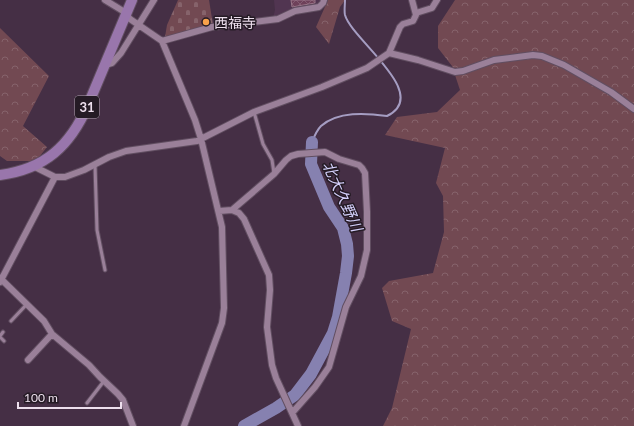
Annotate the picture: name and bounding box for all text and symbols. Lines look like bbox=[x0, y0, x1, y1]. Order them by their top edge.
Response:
place label: 西福寺 bbox=[214, 14, 256, 31]
marker: 西福寺 bbox=[201, 17, 211, 27]
road number: 31 bbox=[75, 96, 99, 118]
water label: 北大久野川 bbox=[320, 158, 367, 236]
scale bar bbox=[18, 384, 121, 410]
text: 100 m bbox=[24, 390, 58, 405]

